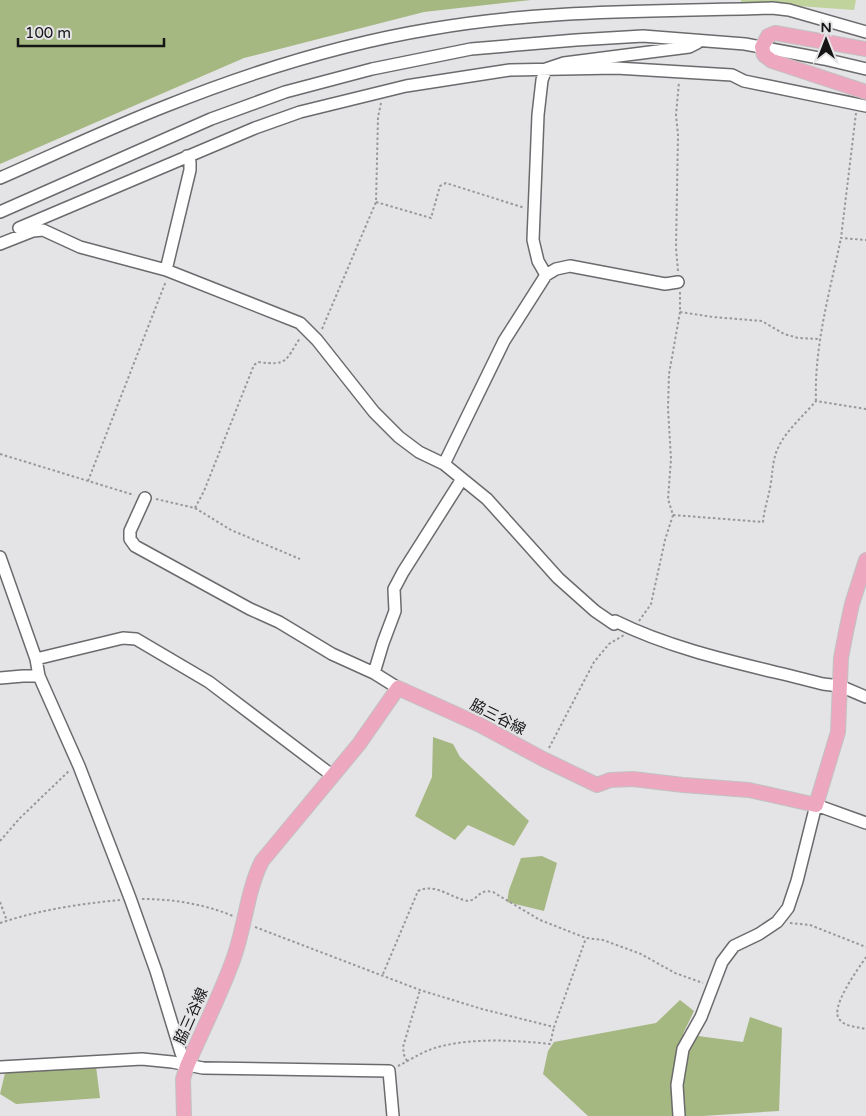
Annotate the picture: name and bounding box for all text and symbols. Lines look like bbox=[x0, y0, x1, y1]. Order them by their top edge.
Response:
scale bar bbox=[18, 15, 164, 47]
north arrow bbox=[801, 15, 851, 65]
text: N bbox=[820, 19, 832, 36]
text: 100 m bbox=[25, 24, 71, 42]
street label: 脇三谷線 bbox=[467, 695, 529, 739]
street label: 脇三谷線 bbox=[171, 985, 211, 1047]

